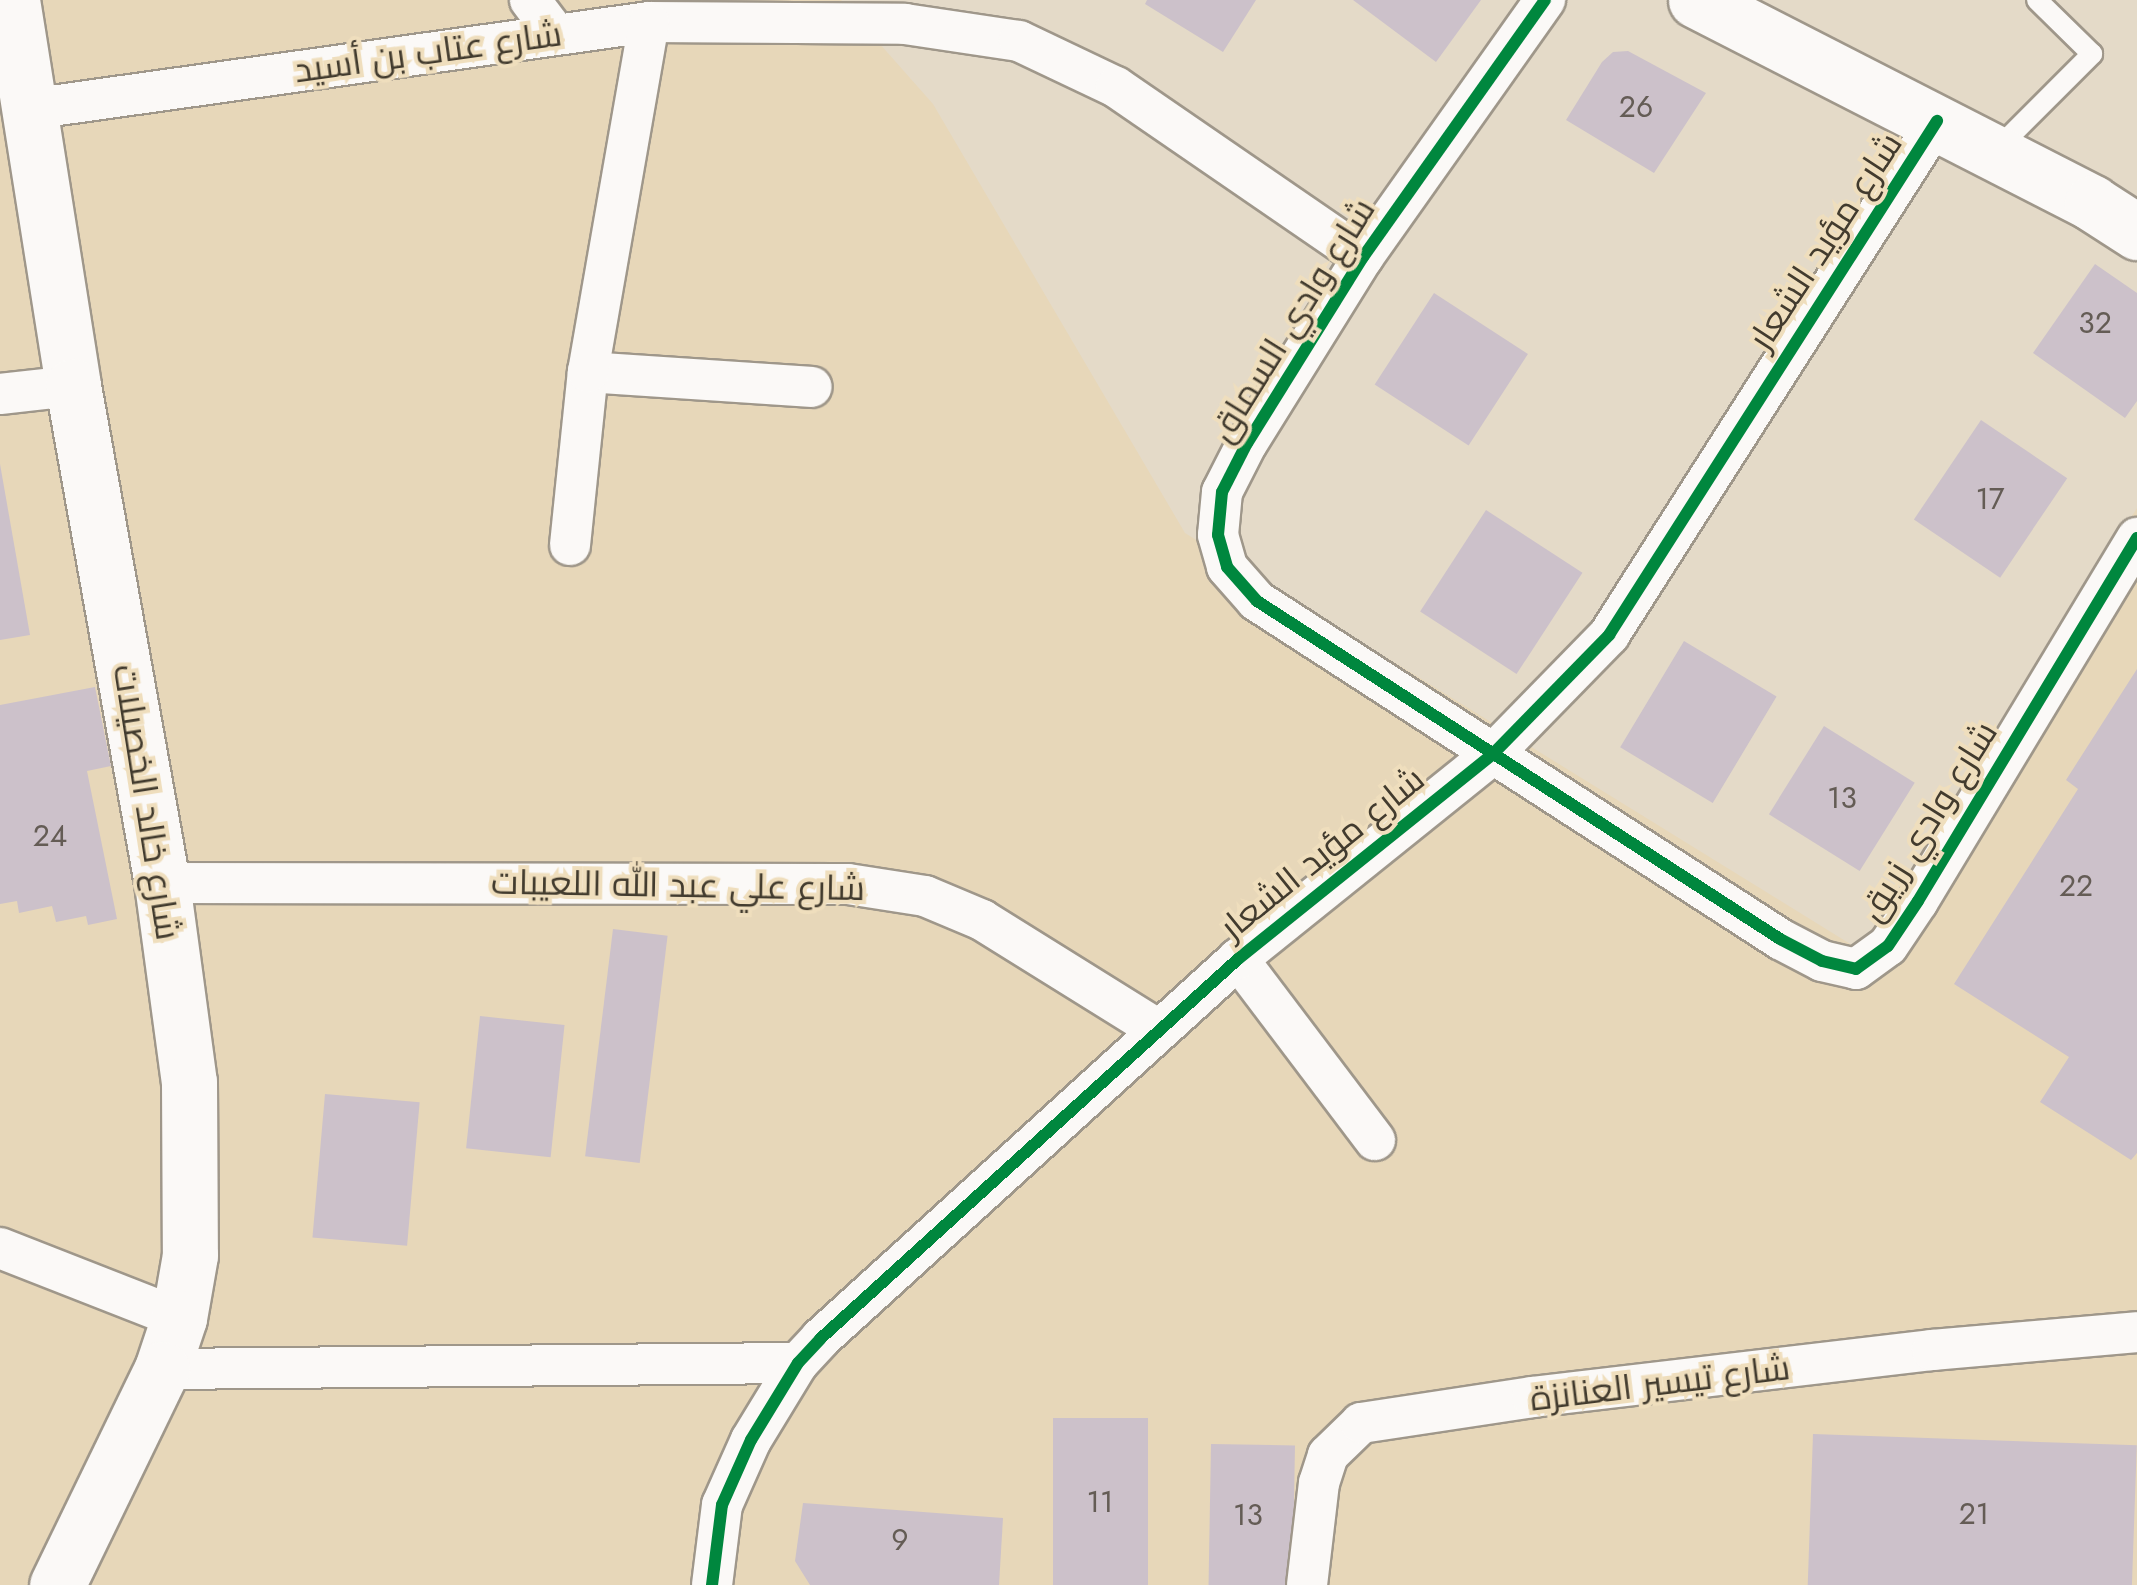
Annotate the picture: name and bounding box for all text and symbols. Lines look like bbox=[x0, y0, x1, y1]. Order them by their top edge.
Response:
street label: شارع عتاب بن أسيد bbox=[292, 12, 564, 92]
house number: 26 bbox=[1619, 89, 1653, 125]
street label: شارع مؤيد الشعار bbox=[1739, 125, 1911, 357]
street label: شارع وادي السماق bbox=[1200, 191, 1384, 449]
house number: 32 bbox=[2078, 305, 2112, 341]
house number: 17 bbox=[1975, 481, 2005, 517]
street label: شارع خالد الخصيلات bbox=[104, 661, 190, 943]
street label: شارع وادي زريق bbox=[1850, 713, 2006, 929]
street label: شارع مؤيد الشعار bbox=[1211, 758, 1433, 948]
house number: 13 bbox=[1827, 780, 1857, 816]
house number: 24 bbox=[33, 818, 67, 854]
street label: شارع علي عبد الله اللعيبات bbox=[491, 861, 865, 909]
house number: 22 bbox=[2059, 868, 2093, 904]
street label: شارع تيسير العنانزة bbox=[1528, 1346, 1792, 1420]
house number: 11 bbox=[1087, 1484, 1113, 1520]
house number: 21 bbox=[1959, 1496, 1989, 1532]
house number: 13 bbox=[1233, 1497, 1263, 1533]
house number: 9 bbox=[891, 1522, 909, 1558]

